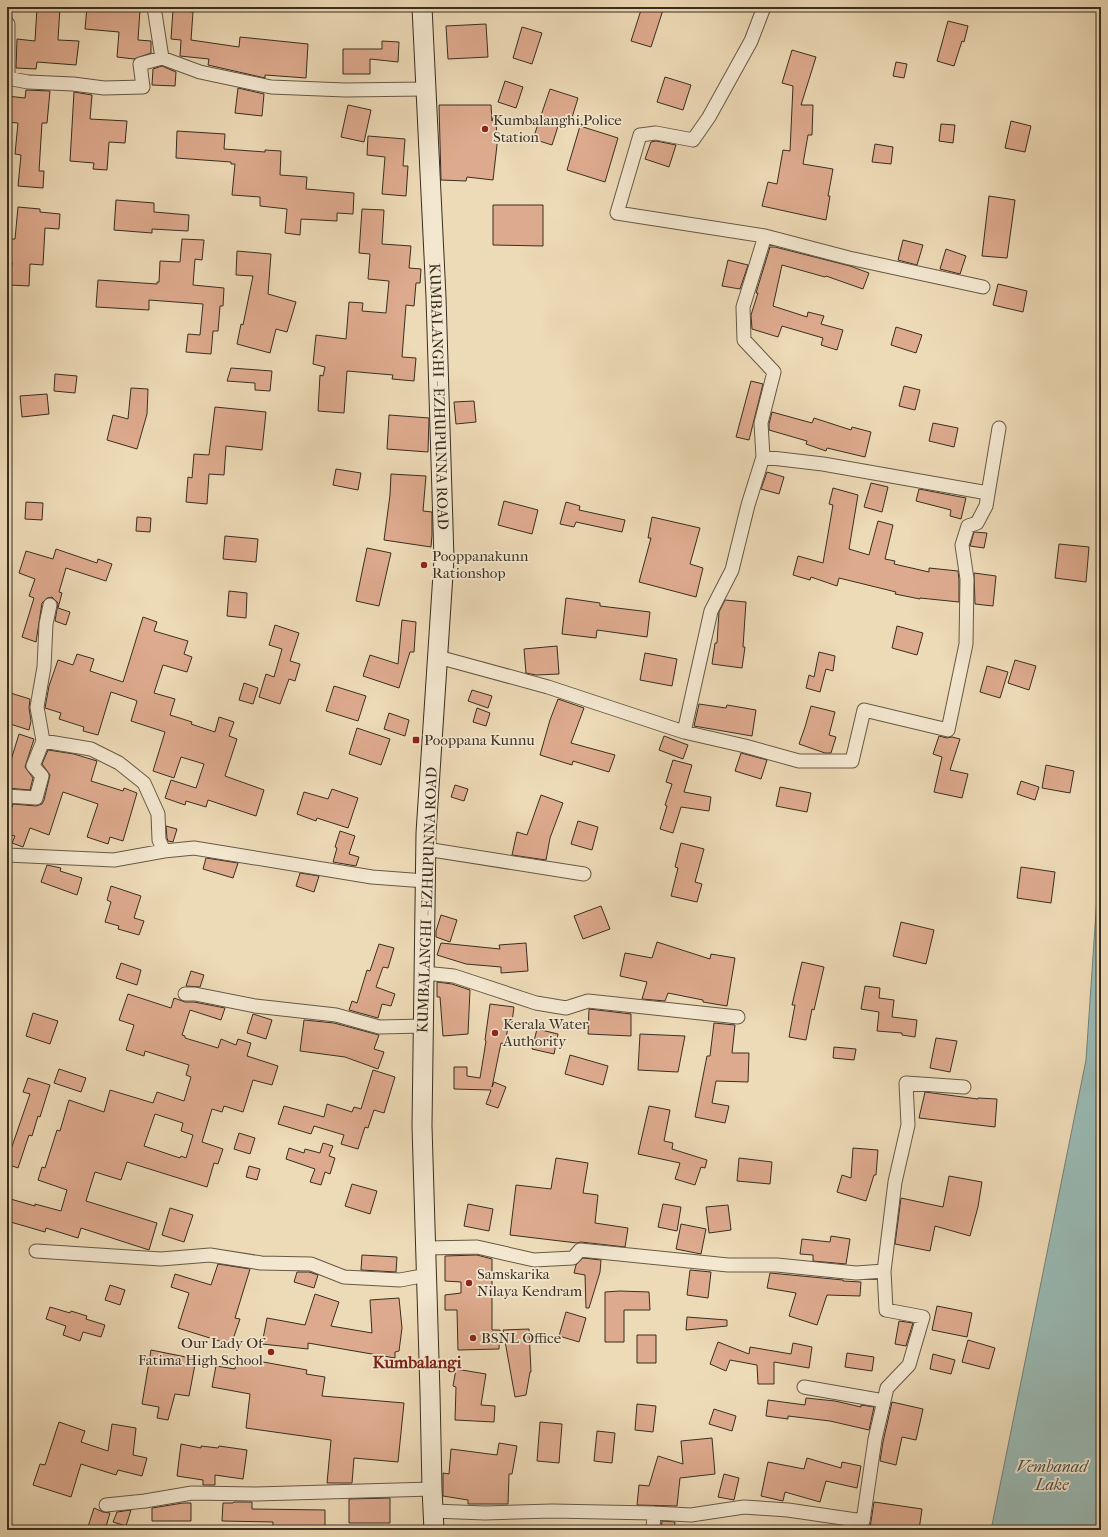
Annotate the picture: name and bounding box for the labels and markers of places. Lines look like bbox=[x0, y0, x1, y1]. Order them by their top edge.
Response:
place label: Kumbalanghi,Police Station bbox=[493, 111, 622, 146]
marker: Kumbalanghi,Police Station bbox=[480, 124, 490, 134]
place label: Pooppanakunn Rationshop bbox=[432, 547, 529, 582]
marker: Pooppanakunn Rationshop bbox=[419, 560, 429, 570]
place label: Pooppana Kunnu bbox=[424, 731, 535, 749]
marker: Pooppana Kunnu bbox=[411, 735, 421, 745]
place label: Kerala Water Authority bbox=[502, 1015, 589, 1050]
marker: Kerala Water Authority bbox=[490, 1028, 500, 1038]
place label: Samskarika Nilaya Kendram bbox=[477, 1265, 583, 1300]
marker: Samskarika Nilaya Kendram bbox=[464, 1278, 474, 1288]
place label: BSNL Office bbox=[481, 1329, 562, 1347]
marker: BSNL Office bbox=[468, 1333, 478, 1343]
place label: Our Lady Of Fatima High School bbox=[138, 1334, 266, 1369]
marker: Our Lady Of Fatima High School bbox=[266, 1347, 276, 1357]

